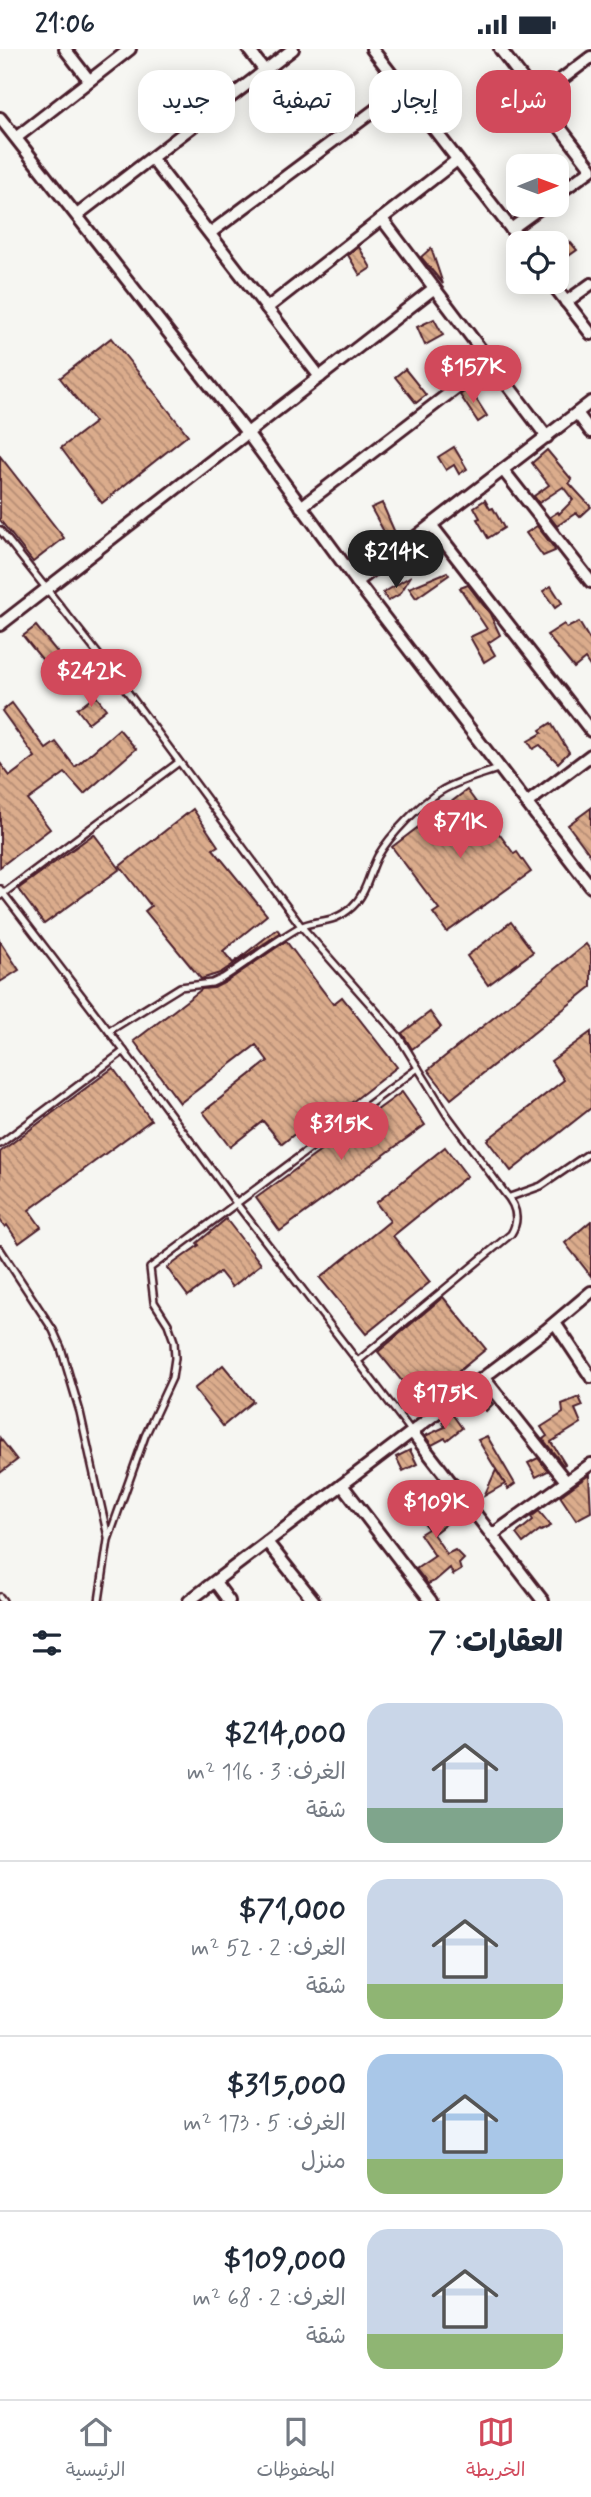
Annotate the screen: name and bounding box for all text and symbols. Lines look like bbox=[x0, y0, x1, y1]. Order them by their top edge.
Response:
text: 21:06 bbox=[35, 8, 95, 42]
chip: جديد bbox=[138, 70, 235, 133]
chip: تصفية bbox=[249, 70, 355, 133]
chip: إيجار bbox=[369, 70, 462, 133]
chip: شراء bbox=[476, 70, 571, 133]
north arrow bbox=[506, 154, 569, 217]
map controls bbox=[506, 154, 569, 294]
button: locate bbox=[506, 231, 569, 294]
pin: $157K bbox=[424, 345, 522, 405]
text: $157K bbox=[440, 353, 506, 383]
pin: $214K bbox=[347, 531, 445, 590]
text: $214K bbox=[364, 538, 428, 568]
pin: $242K bbox=[42, 649, 140, 709]
text: $242K bbox=[57, 657, 125, 687]
pin: $71K bbox=[419, 801, 501, 860]
text: $71K bbox=[433, 808, 487, 838]
pin: $315K bbox=[292, 1103, 390, 1162]
text: $315K bbox=[310, 1110, 372, 1140]
pin: $175K bbox=[396, 1371, 494, 1431]
text: $175K bbox=[413, 1379, 477, 1409]
pin: $109K bbox=[387, 1481, 485, 1540]
text: $109K bbox=[403, 1488, 469, 1518]
text: العقارات: 7 bbox=[428, 1623, 563, 1662]
icon: filters bbox=[28, 1624, 66, 1662]
text: $214,000 bbox=[225, 1715, 346, 1754]
icon: home bbox=[423, 1731, 507, 1815]
text: الغرف: 3 · 116 m² bbox=[187, 1758, 346, 1788]
text: شقة bbox=[306, 1796, 346, 1826]
text: $71,000 bbox=[239, 1891, 346, 1930]
icon: home bbox=[423, 1907, 507, 1991]
text: الغرف: 2 · 52 m² bbox=[191, 1934, 346, 1964]
text: شقة bbox=[306, 1972, 346, 2002]
text: $315,000 bbox=[227, 2066, 346, 2105]
icon: home bbox=[423, 2082, 507, 2166]
text: الغرف: 5 · 173 m² bbox=[183, 2109, 346, 2139]
text: منزل bbox=[301, 2147, 346, 2177]
text: $109,000 bbox=[224, 2241, 346, 2280]
icon: home bbox=[423, 2257, 507, 2341]
text: الغرف: 2 · 68 m² bbox=[193, 2284, 346, 2314]
text: شقة bbox=[306, 2322, 346, 2352]
tab: الرئيسية bbox=[66, 2413, 125, 2486]
tab: المحفوظات bbox=[257, 2413, 335, 2486]
tab: الخريطة bbox=[466, 2413, 525, 2486]

